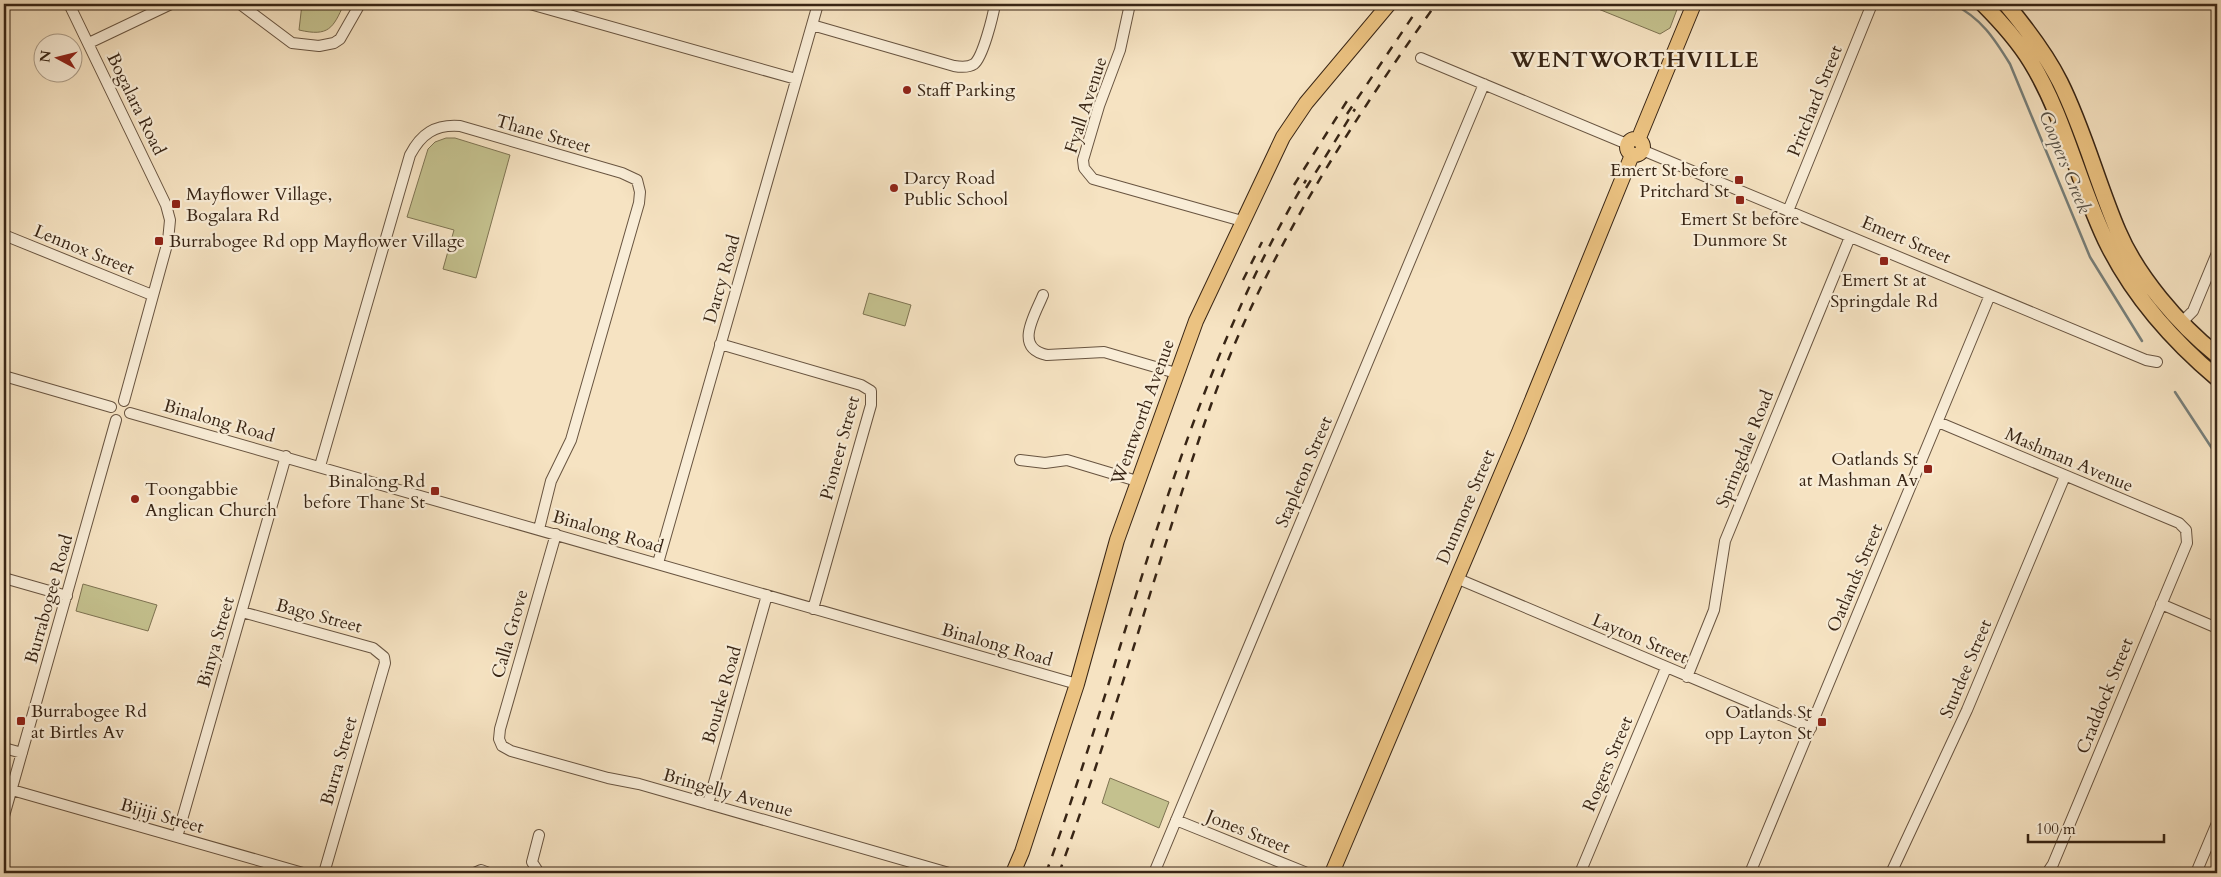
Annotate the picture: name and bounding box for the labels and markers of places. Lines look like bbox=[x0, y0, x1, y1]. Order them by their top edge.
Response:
place label: Staff Parking bbox=[917, 78, 1016, 103]
marker: Staff Parking bbox=[901, 84, 913, 96]
place label: Emert St before Pritchard St bbox=[1610, 158, 1729, 204]
place label: Darcy Road Public School bbox=[904, 166, 1008, 212]
marker: Emert St before Pritchard St bbox=[1733, 174, 1745, 186]
place label: Mayflower Village, Bogalara Rd bbox=[186, 182, 332, 228]
marker: Darcy Road Public School bbox=[888, 182, 900, 194]
marker: Emert St before Dunmore St bbox=[1734, 194, 1746, 206]
marker: Mayflower Village, Bogalara Rd bbox=[170, 198, 182, 210]
place label: Emert St before Dunmore St bbox=[1681, 207, 1799, 253]
place label: Burrabogee Rd opp Mayflower Village bbox=[169, 229, 465, 254]
marker: Burrabogee Rd opp Mayflower Village bbox=[153, 235, 165, 247]
marker: Emert St at Springdale Rd bbox=[1878, 255, 1890, 267]
place label: Emert St at Springdale Rd bbox=[1830, 268, 1938, 314]
place label: Oatlands St at Mashman Av bbox=[1799, 447, 1919, 493]
marker: Oatlands St at Mashman Av bbox=[1922, 463, 1934, 475]
place label: Binalong Rd before Thane St bbox=[304, 469, 425, 515]
place label: Toongabbie Anglican Church bbox=[145, 477, 277, 523]
marker: Binalong Rd before Thane St bbox=[429, 485, 441, 497]
marker: Toongabbie Anglican Church bbox=[129, 493, 141, 505]
place label: Burrabogee Rd at Birtles Av bbox=[31, 699, 147, 745]
place label: Oatlands St opp Layton St bbox=[1705, 700, 1812, 746]
marker: Burrabogee Rd at Birtles Av bbox=[15, 715, 27, 727]
marker: Oatlands St opp Layton St bbox=[1816, 716, 1828, 728]

